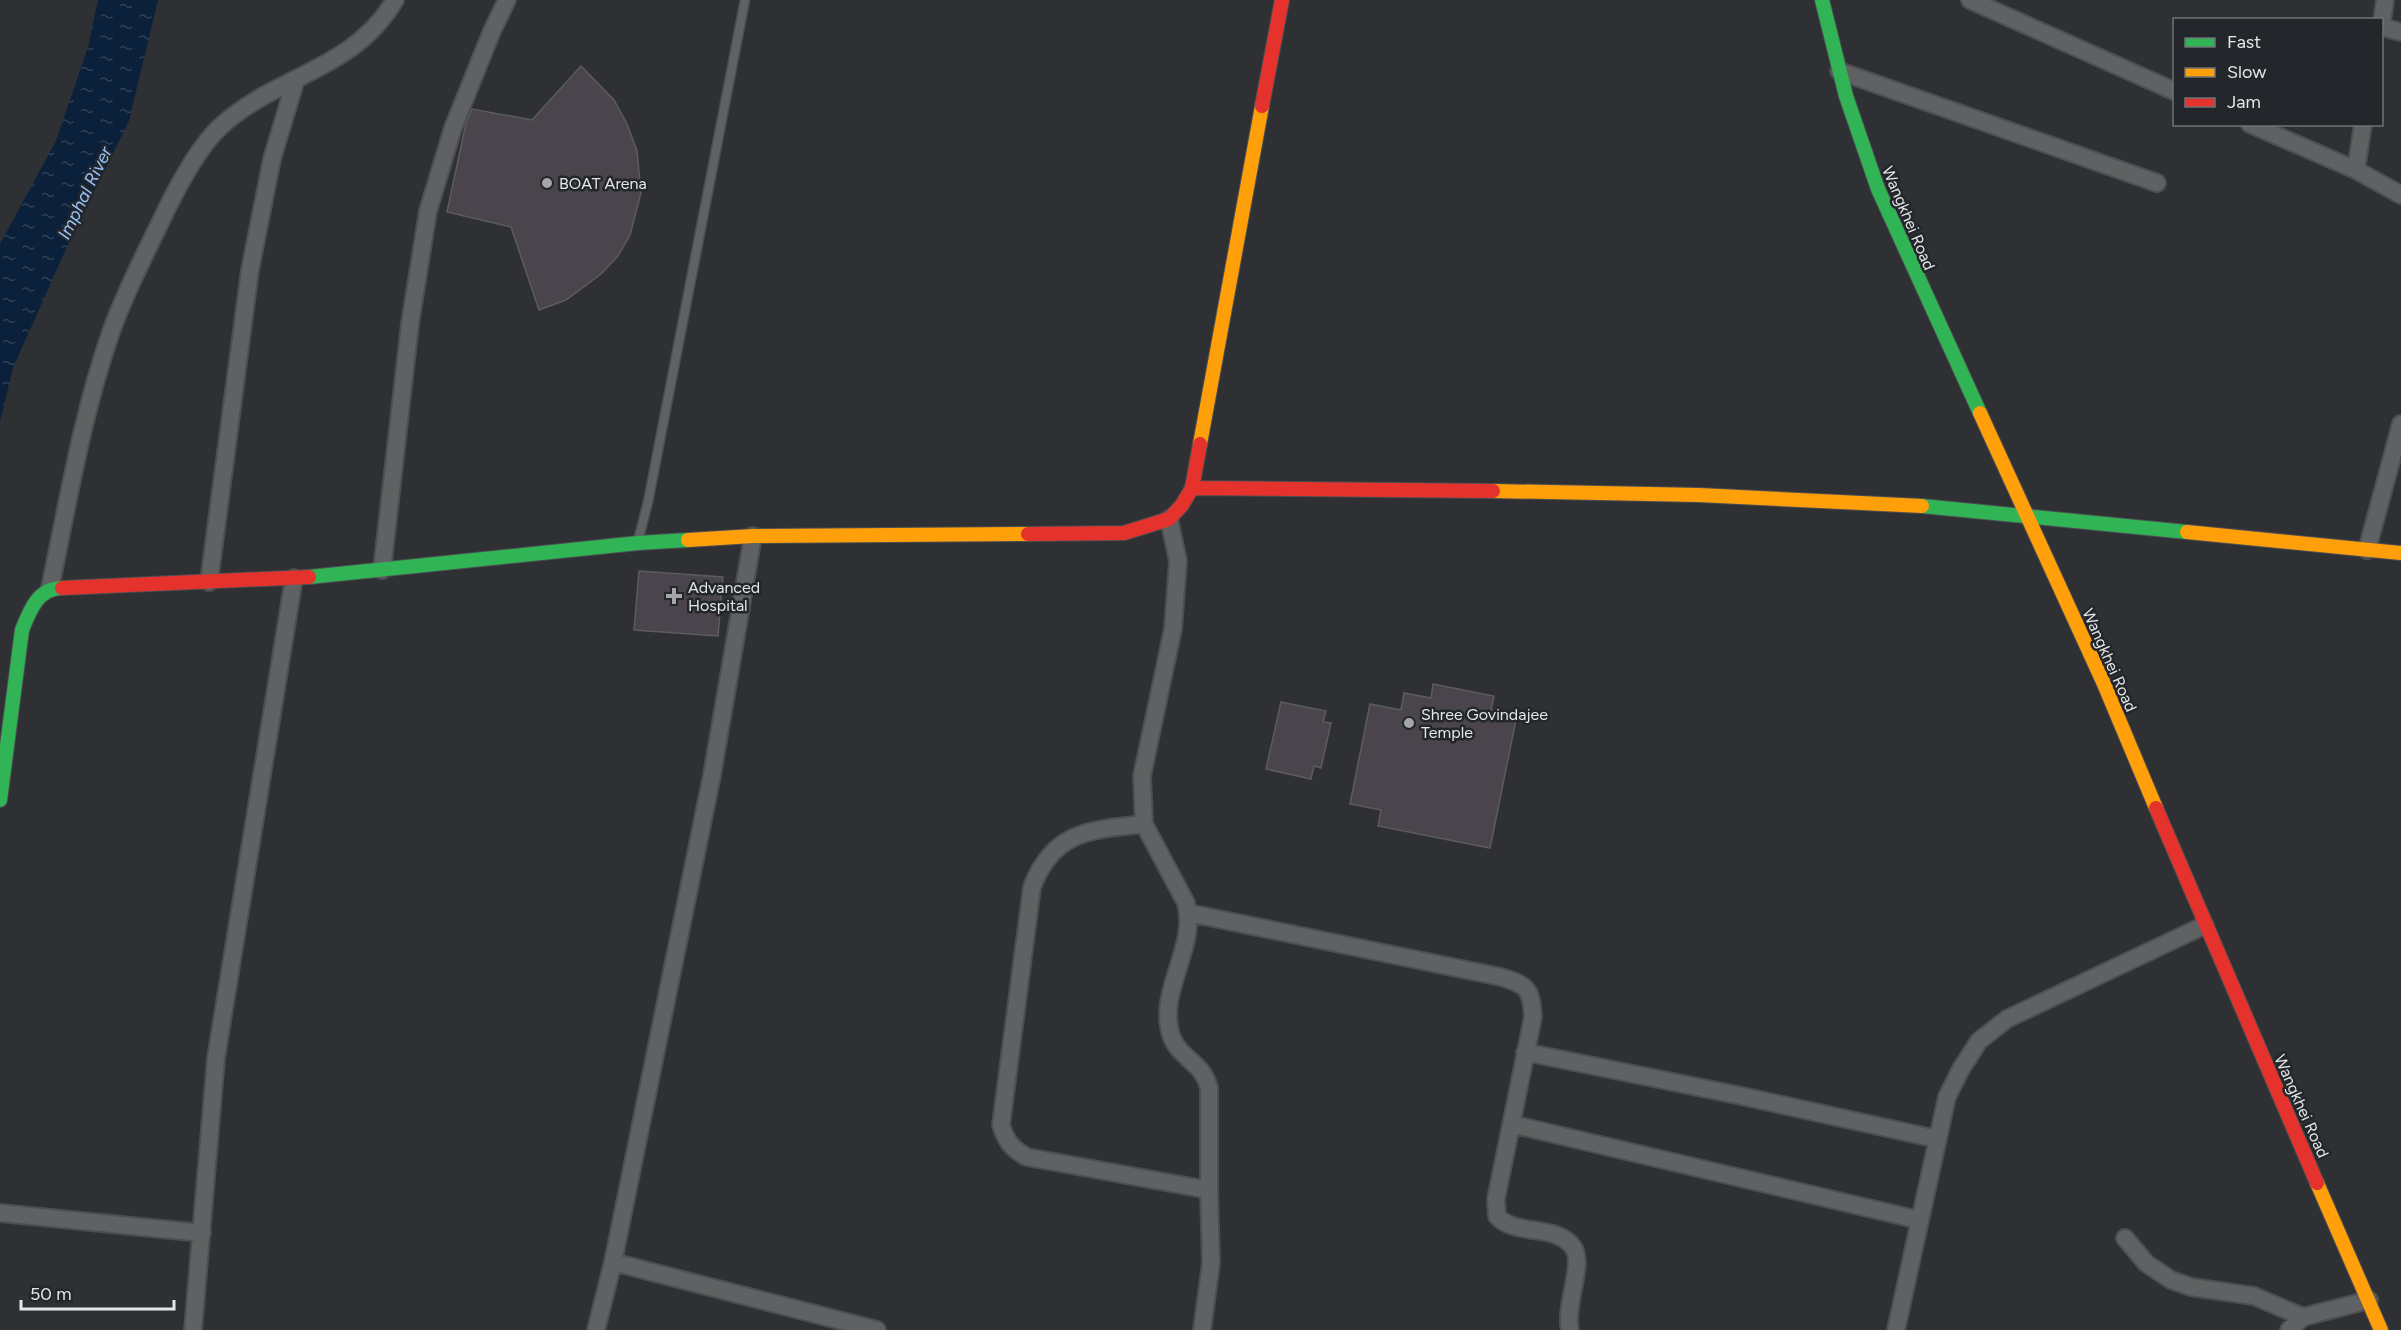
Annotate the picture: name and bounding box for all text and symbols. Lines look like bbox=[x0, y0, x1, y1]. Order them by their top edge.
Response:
legend bbox=[2173, 18, 2383, 126]
text: Fast bbox=[2227, 31, 2261, 53]
text: Slow bbox=[2227, 61, 2266, 83]
text: Jam bbox=[2227, 91, 2261, 113]
water label: Imphal River bbox=[53, 142, 117, 243]
street label: Wangkhei Road bbox=[1878, 163, 1939, 273]
place label: BOAT Arena bbox=[559, 174, 647, 193]
marker: BOAT Arena bbox=[540, 176, 554, 190]
place label: Advanced Hospital bbox=[688, 578, 760, 615]
marker: Advanced Hospital bbox=[665, 587, 683, 605]
street label: Wangkhei Road bbox=[2078, 606, 2141, 715]
place label: Shree Govindajee Temple bbox=[1421, 705, 1548, 742]
marker: Shree Govindajee Temple bbox=[1402, 716, 1416, 730]
street label: Wangkhei Road bbox=[2270, 1052, 2333, 1161]
scale bar bbox=[21, 1273, 174, 1311]
text: 50 m bbox=[30, 1283, 72, 1305]

